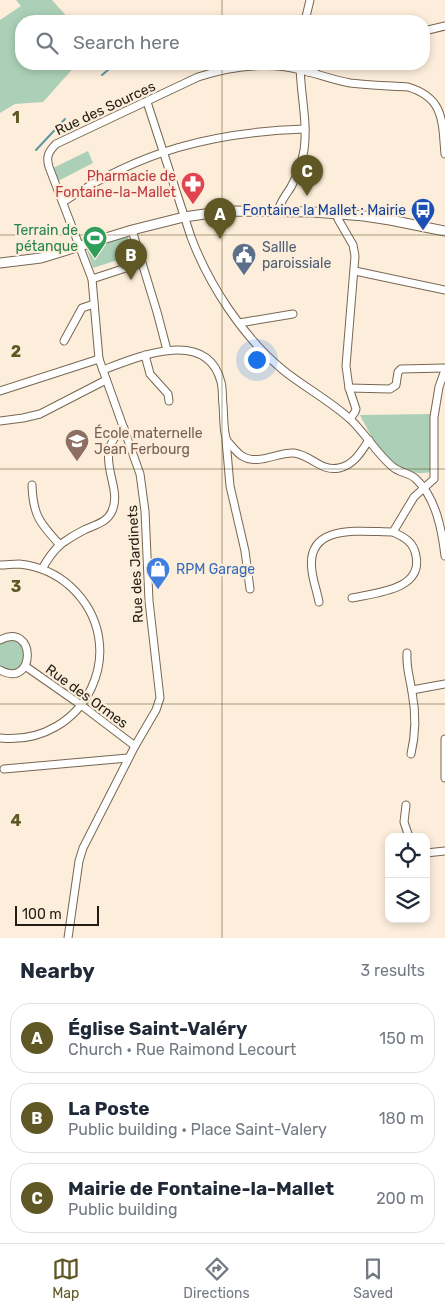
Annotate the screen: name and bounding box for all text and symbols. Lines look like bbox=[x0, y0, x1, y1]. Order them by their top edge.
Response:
search box bbox=[15, 15, 430, 70]
icon: search bbox=[33, 29, 61, 57]
text: Search here bbox=[73, 31, 180, 54]
street label: Rue des Sources bbox=[52, 78, 158, 139]
text: 1 bbox=[12, 108, 20, 127]
pin: C bbox=[291, 155, 323, 196]
place label: Pharmacie de Fontaine-la-Mallet bbox=[55, 168, 177, 201]
pharmacy icon: Pharmacie de Fontaine-la-Mallet bbox=[180, 171, 206, 205]
bus stop icon: Fontaine la Mallet : Mairie bbox=[410, 197, 436, 231]
pin: A bbox=[204, 198, 236, 239]
place label: Fontaine la Mallet : Mairie bbox=[243, 202, 406, 219]
place label: Terrain de pétanque bbox=[14, 222, 78, 255]
sports icon: Terrain de pétanque bbox=[82, 225, 108, 259]
pin: B bbox=[115, 239, 147, 280]
place label: Sallle paroissiale bbox=[262, 239, 331, 272]
public building icon: Sallle paroissiale bbox=[231, 242, 257, 276]
text: 2 bbox=[11, 342, 21, 361]
your location bbox=[244, 347, 270, 373]
place label: École maternelle Jean Ferbourg bbox=[94, 424, 203, 458]
school or university icon: École maternelle Jean Ferbourg bbox=[64, 428, 90, 462]
street label: Rue des Jardinets bbox=[124, 505, 147, 623]
shop icon: RPM Garage bbox=[145, 556, 171, 590]
place label: RPM Garage bbox=[176, 561, 255, 578]
text: 3 bbox=[11, 577, 21, 596]
street label: Rue des Ormes bbox=[42, 661, 131, 732]
text: 4 bbox=[11, 811, 22, 830]
map controls bbox=[385, 833, 430, 923]
button: locate bbox=[385, 833, 430, 878]
button: layers bbox=[385, 878, 430, 923]
scale bar bbox=[15, 903, 99, 926]
text: 100 m bbox=[22, 906, 62, 923]
text: Nearby bbox=[20, 958, 95, 983]
text: 3 results bbox=[360, 961, 425, 980]
text: Église Saint-Valéry bbox=[68, 1017, 247, 1040]
text: A bbox=[31, 1029, 43, 1048]
text: 150 m bbox=[379, 1029, 424, 1048]
text: Church · Rue Raimond Lecourt bbox=[68, 1040, 296, 1059]
text: La Poste bbox=[68, 1097, 150, 1120]
text: B bbox=[31, 1109, 43, 1128]
text: 180 m bbox=[379, 1109, 424, 1128]
text: Public building · Place Saint-Valery bbox=[68, 1120, 327, 1139]
text: Mairie de Fontaine-la-Mallet bbox=[68, 1177, 334, 1200]
text: C bbox=[31, 1189, 43, 1208]
text: 200 m bbox=[376, 1189, 424, 1208]
text: Public building bbox=[68, 1200, 178, 1219]
tab: Map bbox=[52, 1255, 80, 1302]
tab: Directions bbox=[183, 1255, 250, 1302]
tab: Saved bbox=[353, 1255, 393, 1302]

